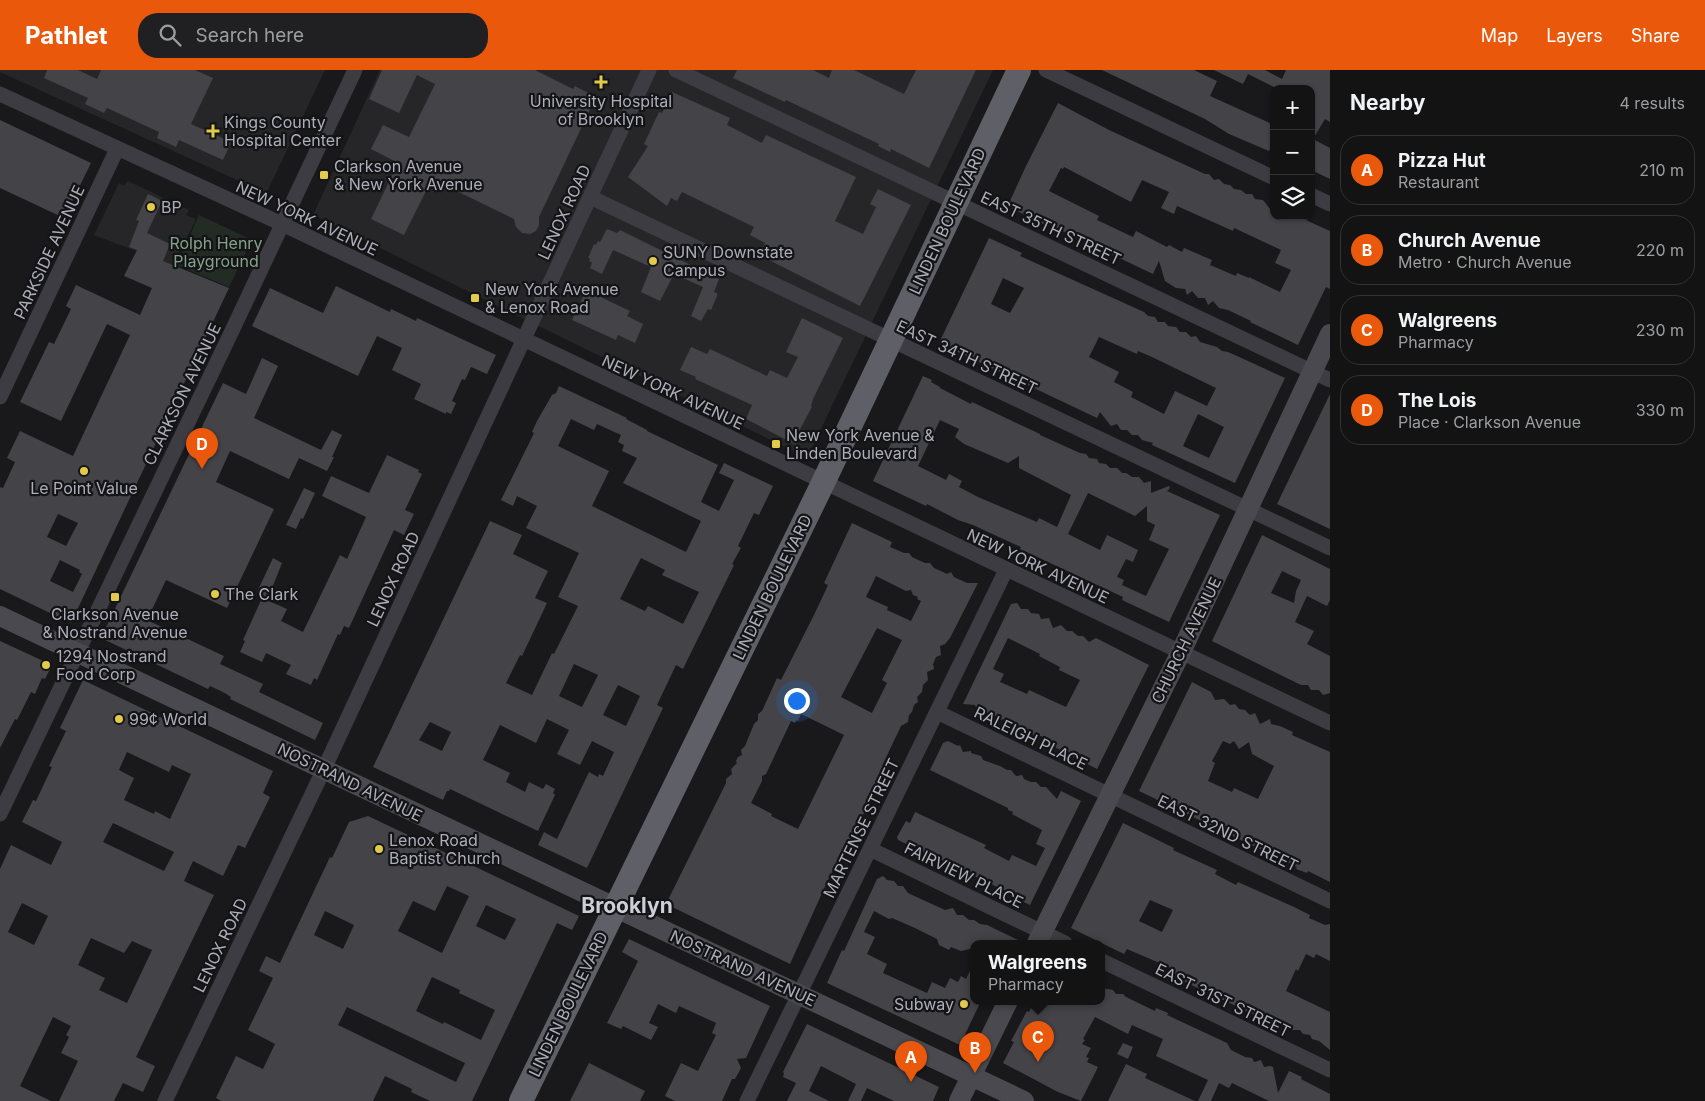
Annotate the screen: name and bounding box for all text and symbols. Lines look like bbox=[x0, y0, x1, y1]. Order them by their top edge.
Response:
search box bbox=[138, 13, 488, 58]
text: Pathlet bbox=[25, 21, 108, 50]
icon: search bbox=[156, 21, 184, 49]
text: Search here bbox=[196, 24, 304, 47]
text: Map bbox=[1481, 25, 1518, 46]
text: Layers bbox=[1546, 25, 1603, 46]
text: Share bbox=[1631, 25, 1680, 46]
marker: University Hospital of Brooklyn bbox=[594, 75, 608, 89]
map controls bbox=[1270, 85, 1315, 220]
button: + bbox=[1270, 85, 1315, 130]
text: Nearby bbox=[1350, 90, 1425, 115]
place label: University Hospital of Brooklyn bbox=[530, 91, 672, 129]
text: 4 results bbox=[1620, 93, 1685, 113]
place label: Kings County Hospital Center bbox=[224, 112, 341, 150]
marker: Kings County Hospital Center bbox=[206, 124, 220, 138]
button: − bbox=[1270, 130, 1315, 175]
street label: LINDEN BOULEVARD bbox=[904, 145, 990, 297]
text: Pizza Hut bbox=[1398, 149, 1486, 172]
place label: Clarkson Avenue & New York Avenue bbox=[334, 156, 482, 194]
text: A bbox=[1361, 160, 1373, 180]
text: 210 m bbox=[1639, 160, 1684, 180]
street label: LENOX ROAD bbox=[533, 161, 595, 263]
marker: Clarkson Avenue & New York Avenue bbox=[318, 169, 330, 181]
text: Restaurant bbox=[1398, 172, 1479, 192]
button: layers bbox=[1270, 175, 1315, 220]
street label: NEW YORK AVENUE bbox=[233, 176, 381, 260]
street label: PARKSIDE AVENUE bbox=[9, 182, 89, 322]
street label: EAST 35TH STREET bbox=[978, 187, 1124, 269]
place label: BP bbox=[161, 197, 182, 217]
marker: BP bbox=[145, 201, 157, 213]
text: Church Avenue bbox=[1398, 229, 1541, 252]
park label: Rolph Henry Playground bbox=[169, 233, 263, 271]
text: B bbox=[1362, 240, 1372, 260]
text: 220 m bbox=[1636, 240, 1684, 260]
place label: SUNY Downstate Campus bbox=[663, 242, 793, 280]
text: Metro · Church Avenue bbox=[1398, 252, 1572, 272]
marker: SUNY Downstate Campus bbox=[647, 255, 659, 267]
place label: New York Avenue & Lenox Road bbox=[485, 279, 619, 317]
marker: New York Avenue & Lenox Road bbox=[469, 292, 481, 304]
text: Walgreens bbox=[1398, 309, 1497, 332]
street label: EAST 34TH STREET bbox=[893, 316, 1041, 398]
street label: CLARKSON AVENUE bbox=[139, 320, 225, 468]
text: C bbox=[1361, 320, 1373, 340]
text: 230 m bbox=[1636, 320, 1684, 340]
text: Pharmacy bbox=[1398, 332, 1474, 352]
street label: NEW YORK AVENUE bbox=[599, 350, 747, 434]
text: The Lois bbox=[1398, 389, 1477, 412]
text: D bbox=[1361, 400, 1373, 420]
text: 330 m bbox=[1636, 400, 1684, 420]
text: Place · Clarkson Avenue bbox=[1398, 412, 1581, 432]
place label: New York Avenue & Linden Boulevard bbox=[786, 425, 935, 463]
pin: D bbox=[186, 428, 218, 469]
marker: New York Avenue & Linden Boulevard bbox=[770, 438, 782, 450]
marker: Le Point Value bbox=[78, 465, 90, 477]
place label: Le Point Value bbox=[30, 478, 138, 498]
street label: LINDEN BOULEVARD bbox=[728, 511, 816, 663]
street label: NEW YORK AVENUE bbox=[964, 524, 1112, 608]
street label: LENOX ROAD bbox=[362, 528, 424, 630]
street label: CHURCH AVENUE bbox=[1147, 574, 1225, 706]
place label: The Clark bbox=[225, 584, 298, 604]
marker: The Clark bbox=[209, 588, 221, 600]
marker: Clarkson Avenue & Nostrand Avenue bbox=[109, 591, 121, 603]
place label: Clarkson Avenue & Nostrand Avenue bbox=[42, 604, 188, 642]
place label: 1294 Nostrand Food Corp bbox=[56, 646, 167, 684]
marker: 1294 Nostrand Food Corp bbox=[40, 659, 52, 671]
your location bbox=[784, 688, 810, 714]
street label: RALEIGH PLACE bbox=[971, 702, 1091, 774]
place label: 99¢ World bbox=[129, 709, 207, 729]
marker: 99¢ World bbox=[113, 713, 125, 725]
street label: NOSTRAND AVENUE bbox=[274, 738, 426, 826]
street label: MARTENSE STREET bbox=[819, 755, 903, 901]
street label: EAST 32ND STREET bbox=[1154, 790, 1302, 876]
place label: Lenox Road Baptist Church bbox=[389, 830, 501, 868]
street label: FAIRVIEW PLACE bbox=[901, 838, 1027, 912]
marker: Lenox Road Baptist Church bbox=[373, 843, 385, 855]
district label: Brooklyn bbox=[581, 893, 673, 918]
street label: LENOX ROAD bbox=[189, 895, 251, 995]
street label: NOSTRAND AVENUE bbox=[667, 925, 819, 1011]
street label: LINDEN BOULEVARD bbox=[524, 928, 612, 1080]
popup bbox=[970, 940, 1105, 1005]
text: Walgreens bbox=[988, 951, 1087, 974]
street label: EAST 31ST STREET bbox=[1152, 959, 1294, 1041]
text: Pharmacy bbox=[988, 974, 1064, 994]
place label: Subway bbox=[894, 994, 954, 1014]
marker: Subway bbox=[958, 998, 970, 1010]
pin: C bbox=[1022, 1021, 1054, 1062]
pin: B bbox=[959, 1032, 991, 1073]
pin: A bbox=[895, 1041, 927, 1082]

